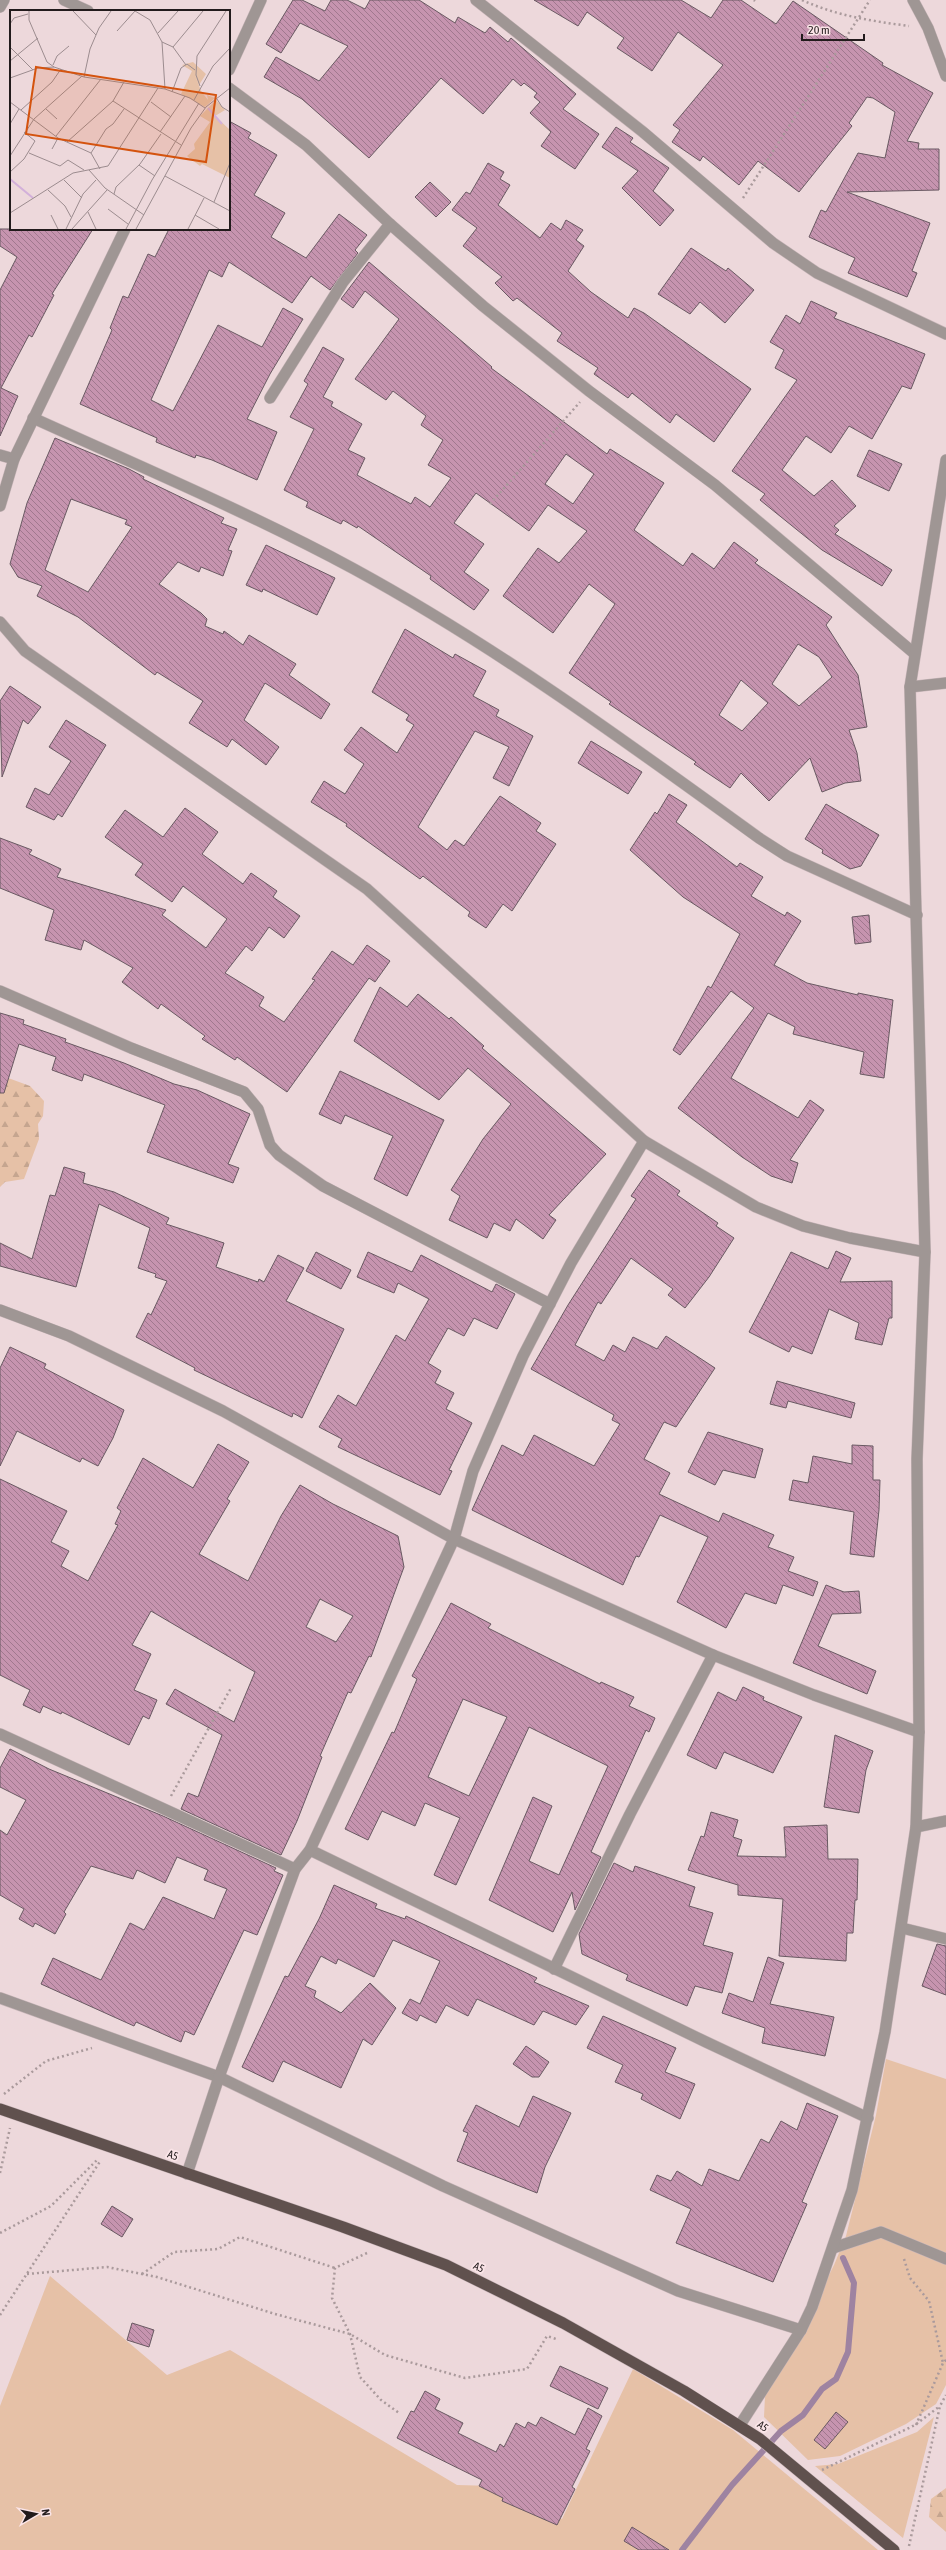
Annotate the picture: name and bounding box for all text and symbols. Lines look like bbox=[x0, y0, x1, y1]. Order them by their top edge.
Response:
inset map bbox=[10, 10, 230, 230]
scale bar bbox=[802, 16, 864, 42]
text: 20 m bbox=[808, 23, 830, 37]
street label: A5 bbox=[166, 2148, 180, 2162]
street label: A5 bbox=[472, 2259, 486, 2275]
street label: A5 bbox=[755, 2418, 771, 2434]
north arrow bbox=[16, 2494, 56, 2534]
text: N bbox=[39, 2508, 52, 2517]

